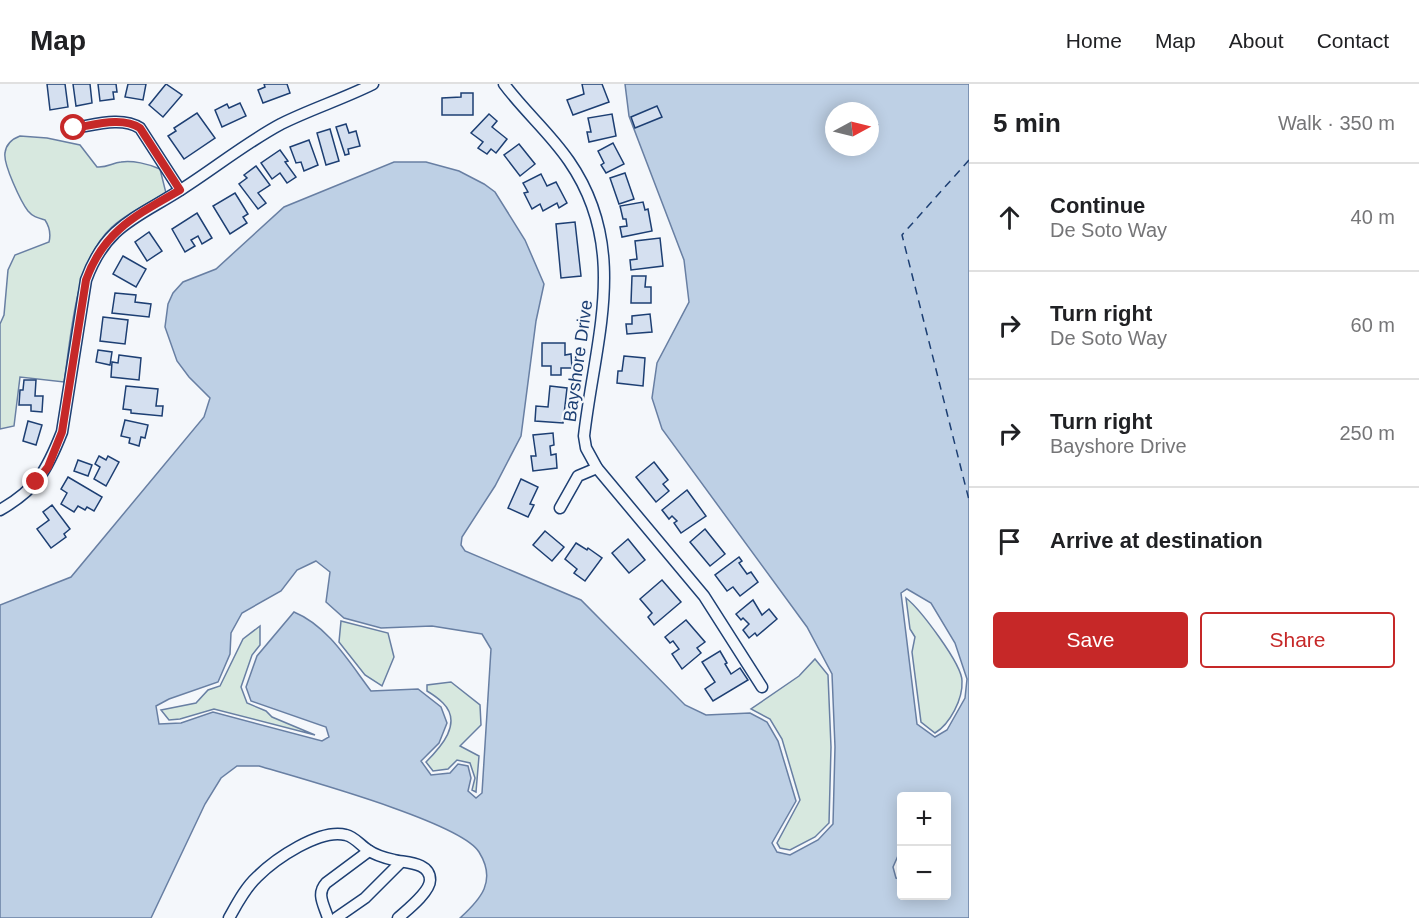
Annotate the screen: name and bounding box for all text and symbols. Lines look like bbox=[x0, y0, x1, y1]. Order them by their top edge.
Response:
text: Map bbox=[30, 25, 86, 56]
text: Home bbox=[1066, 29, 1122, 52]
text: Map bbox=[1155, 29, 1196, 52]
text: About bbox=[1229, 29, 1284, 52]
text: Contact bbox=[1317, 29, 1389, 52]
north arrow bbox=[825, 102, 879, 156]
text: 5 min bbox=[993, 108, 1061, 138]
text: Walk · 350 m bbox=[1278, 112, 1395, 134]
route start bbox=[60, 114, 86, 140]
text: Continue bbox=[1050, 193, 1145, 218]
icon: ahead bbox=[993, 201, 1026, 234]
text: 40 m bbox=[1351, 206, 1395, 228]
text: De Soto Way bbox=[1050, 219, 1167, 241]
street label: Bayshore Drive bbox=[560, 299, 596, 423]
text: Turn right bbox=[1050, 301, 1152, 326]
icon: right bbox=[993, 309, 1026, 342]
text: 60 m bbox=[1351, 314, 1395, 336]
text: De Soto Way bbox=[1050, 327, 1167, 349]
text: Turn right bbox=[1050, 409, 1152, 434]
icon: right bbox=[993, 417, 1026, 450]
text: 250 m bbox=[1339, 422, 1395, 444]
text: Bayshore Drive bbox=[1050, 435, 1187, 457]
route end bbox=[22, 468, 48, 494]
icon: arrive bbox=[993, 525, 1026, 558]
text: Arrive at destination bbox=[1050, 528, 1263, 553]
button: Save bbox=[993, 612, 1188, 668]
button: Share bbox=[1200, 612, 1395, 668]
map controls bbox=[897, 792, 951, 900]
button: + bbox=[897, 792, 951, 846]
button: − bbox=[897, 846, 951, 900]

